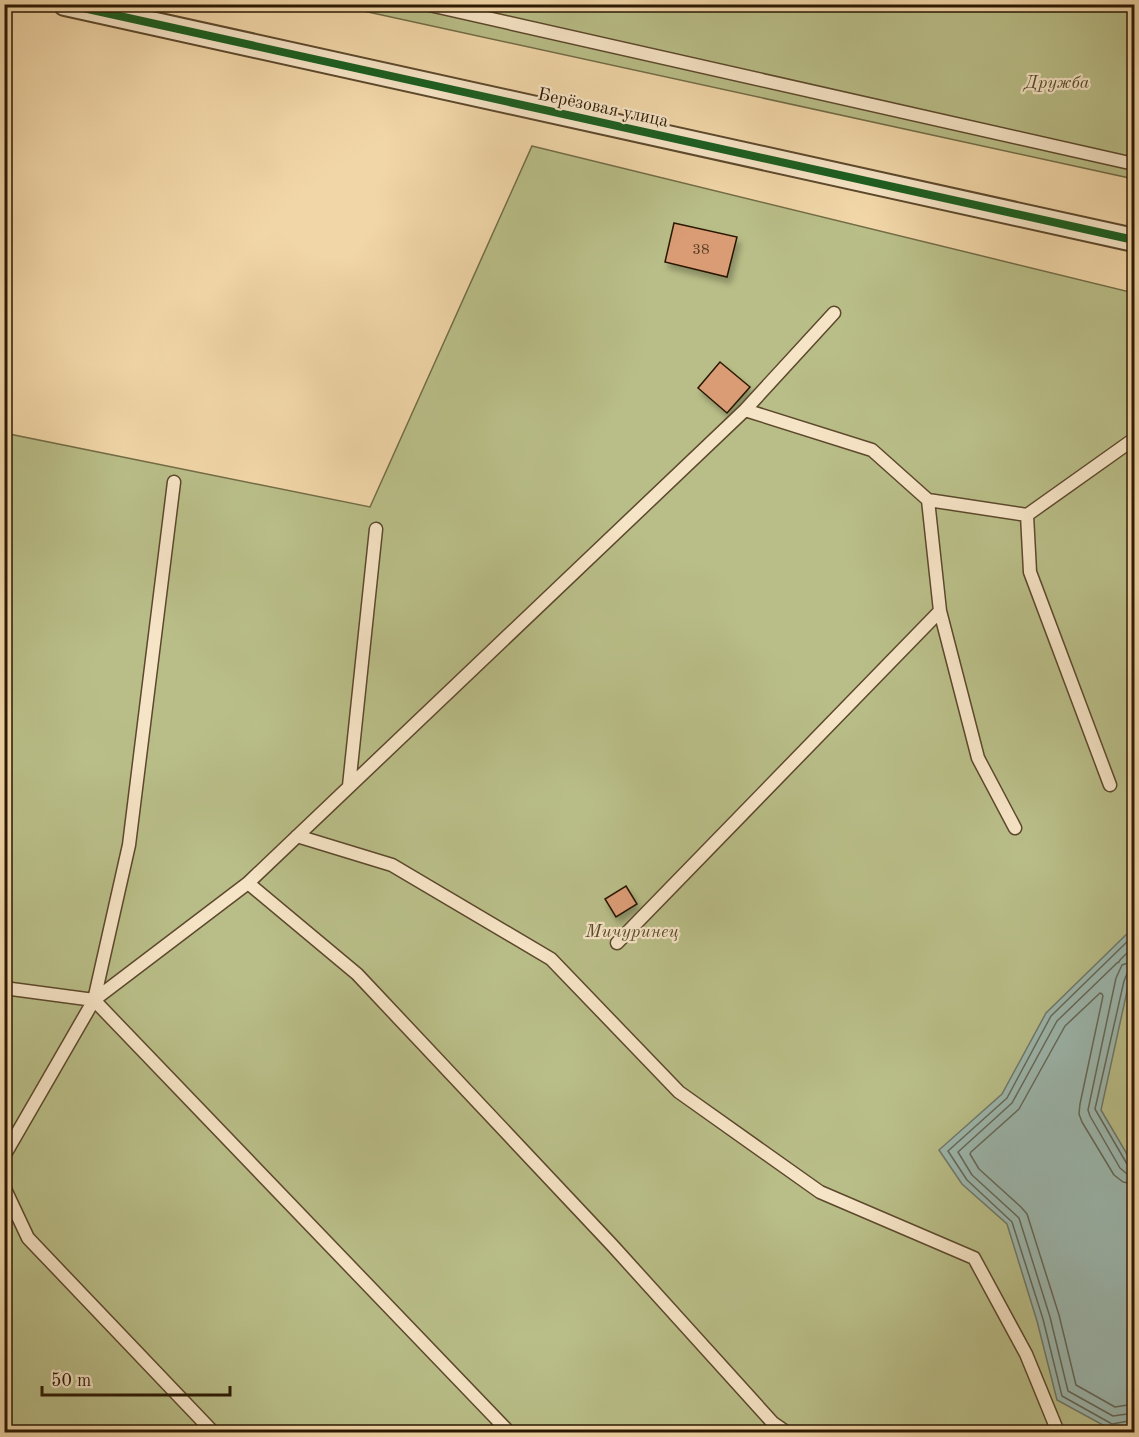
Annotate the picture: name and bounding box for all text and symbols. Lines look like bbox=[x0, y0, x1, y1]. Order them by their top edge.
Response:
park label: Дружба bbox=[1023, 74, 1090, 92]
street label: Берёзовая улица bbox=[536, 85, 670, 131]
house number: 38 bbox=[692, 243, 710, 258]
park label: Мичуринец bbox=[584, 923, 679, 941]
scale bar bbox=[42, 1359, 230, 1397]
text: 50 m bbox=[51, 1372, 91, 1390]

